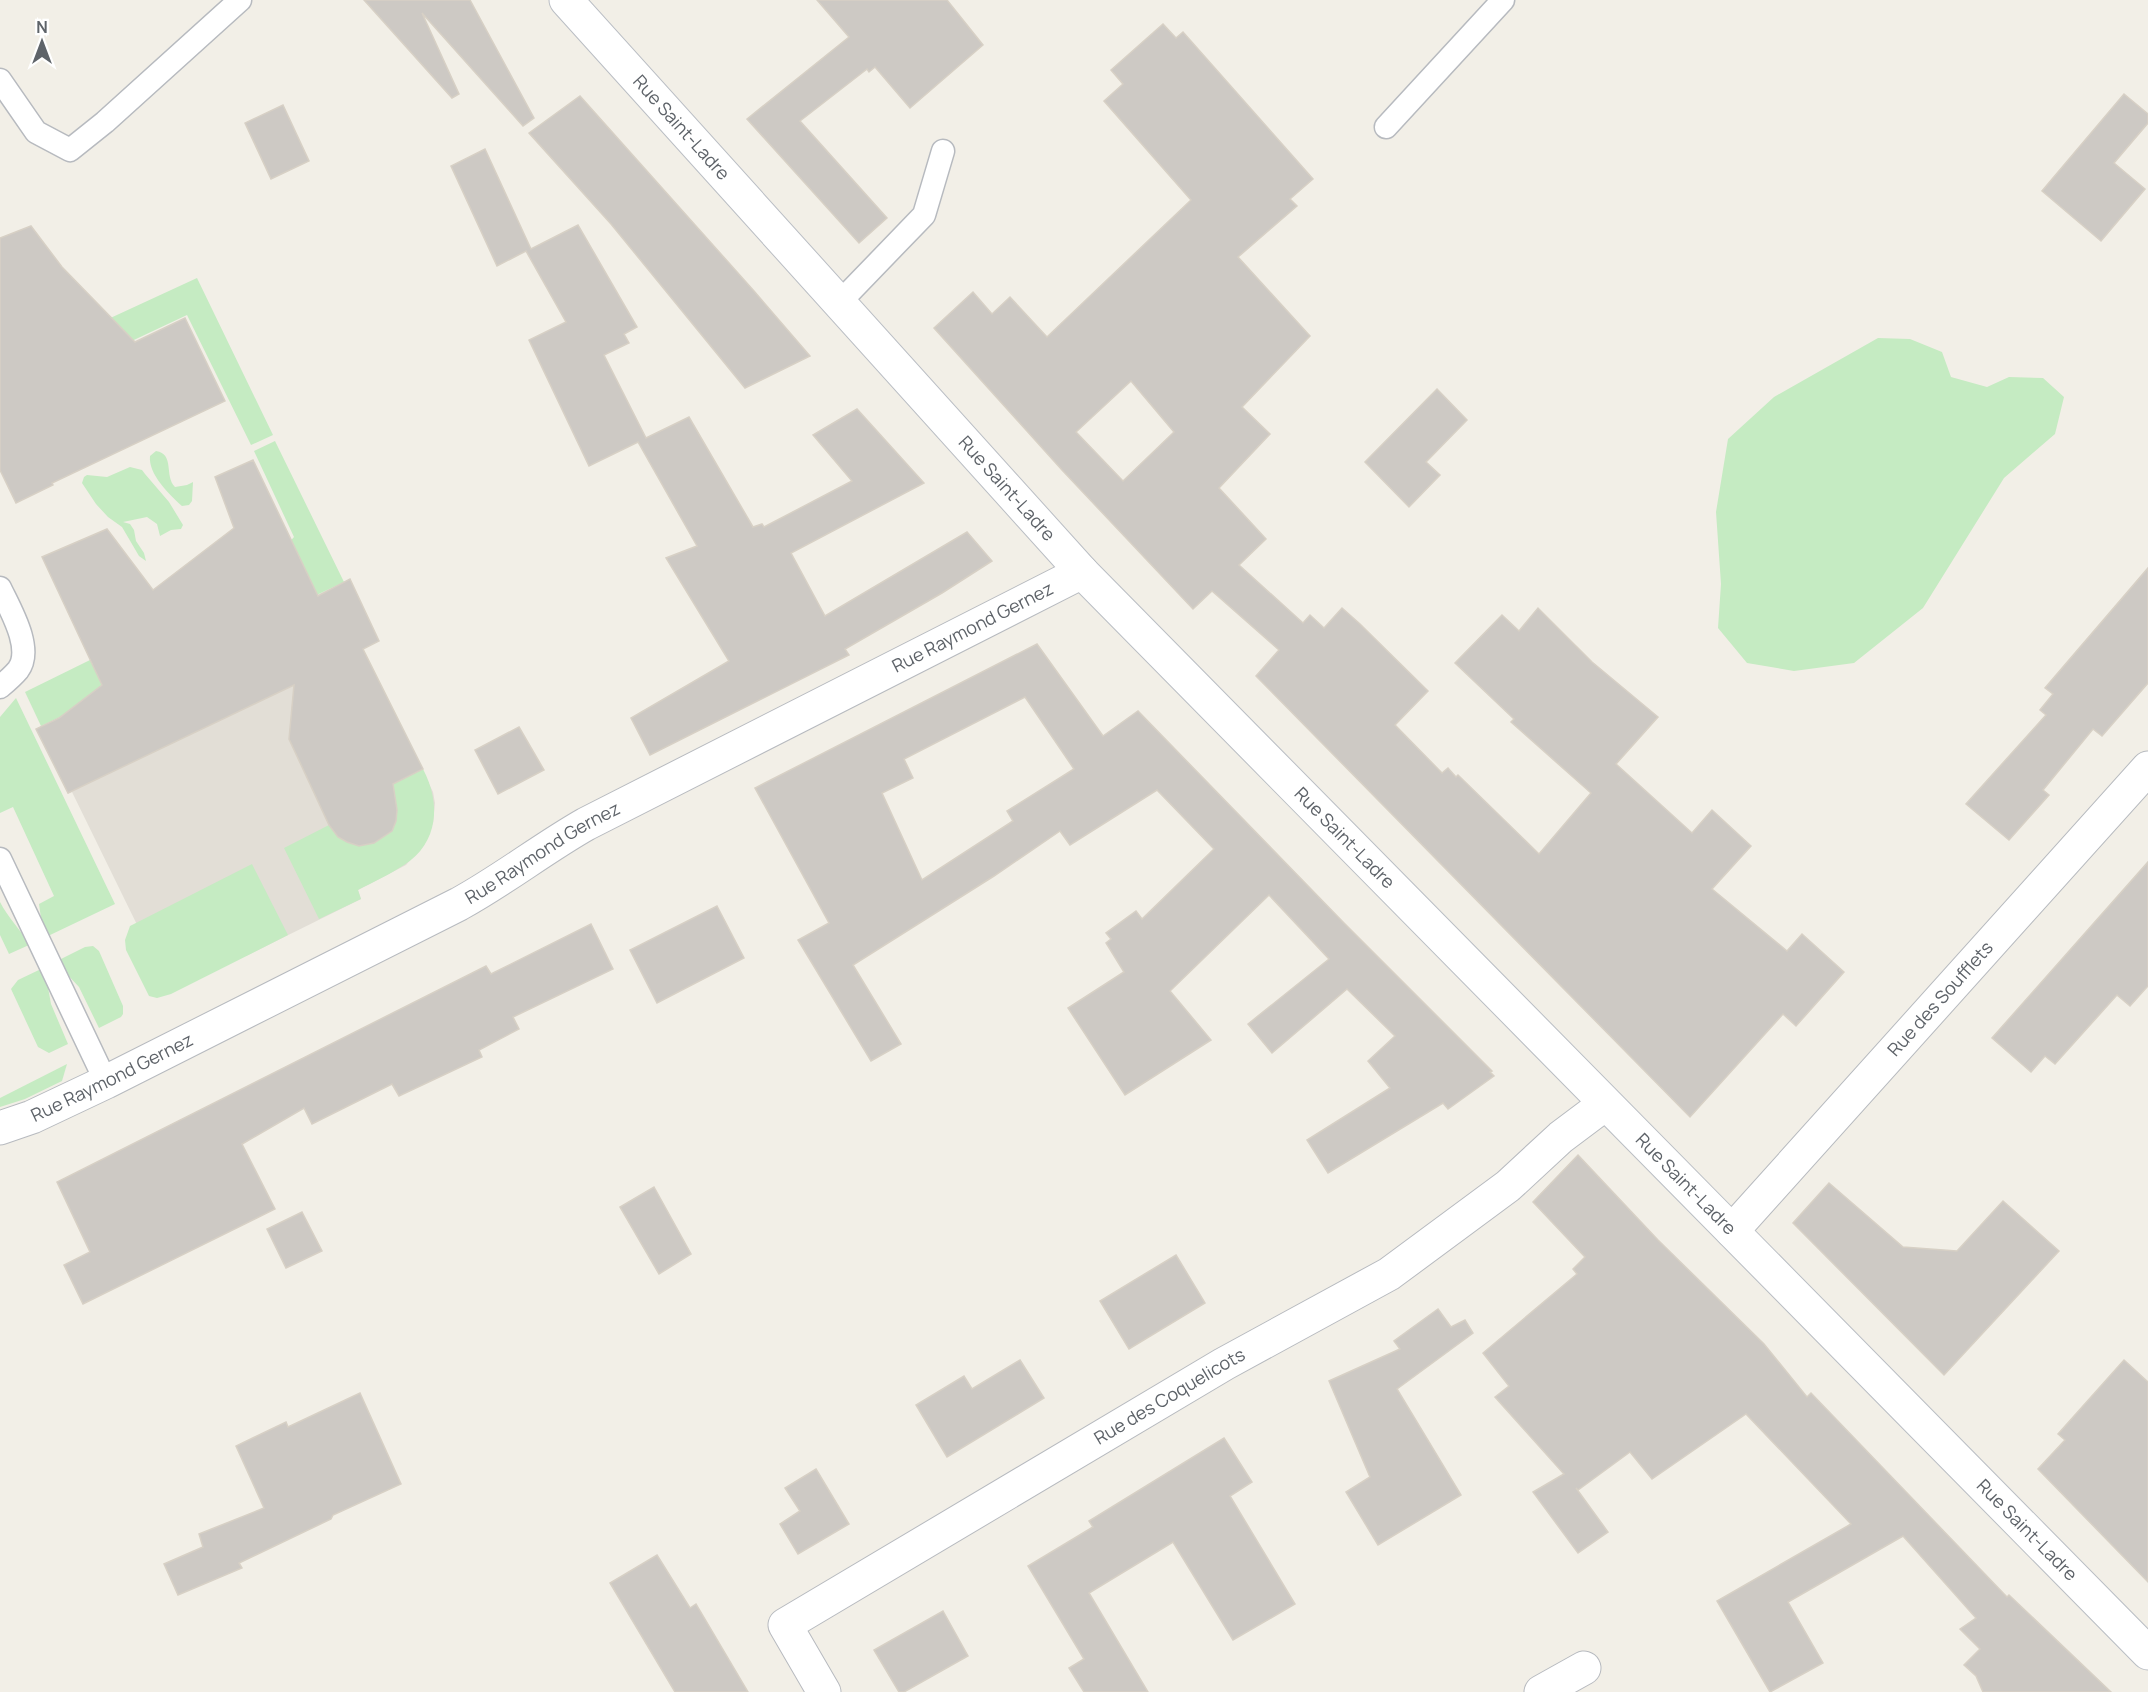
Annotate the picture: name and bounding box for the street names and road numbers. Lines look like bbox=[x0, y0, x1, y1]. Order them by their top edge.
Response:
street label: Rue Saint-Ladre bbox=[628, 69, 736, 185]
street label: Rue Saint-Ladre bbox=[954, 430, 1061, 546]
street label: Rue Raymond Gernez bbox=[888, 576, 1057, 678]
street label: Rue Saint-Ladre bbox=[1290, 781, 1401, 893]
street label: Rue Raymond Gernez bbox=[460, 796, 624, 909]
street label: Rue des Soufflets bbox=[1882, 936, 1998, 1061]
street label: Rue Raymond Gernez bbox=[27, 1027, 197, 1127]
street label: Rue Saint-Ladre bbox=[1631, 1127, 1742, 1239]
street label: Rue des Coquelicots bbox=[1089, 1342, 1249, 1450]
street label: Rue Saint-Ladre bbox=[1972, 1473, 2083, 1585]

